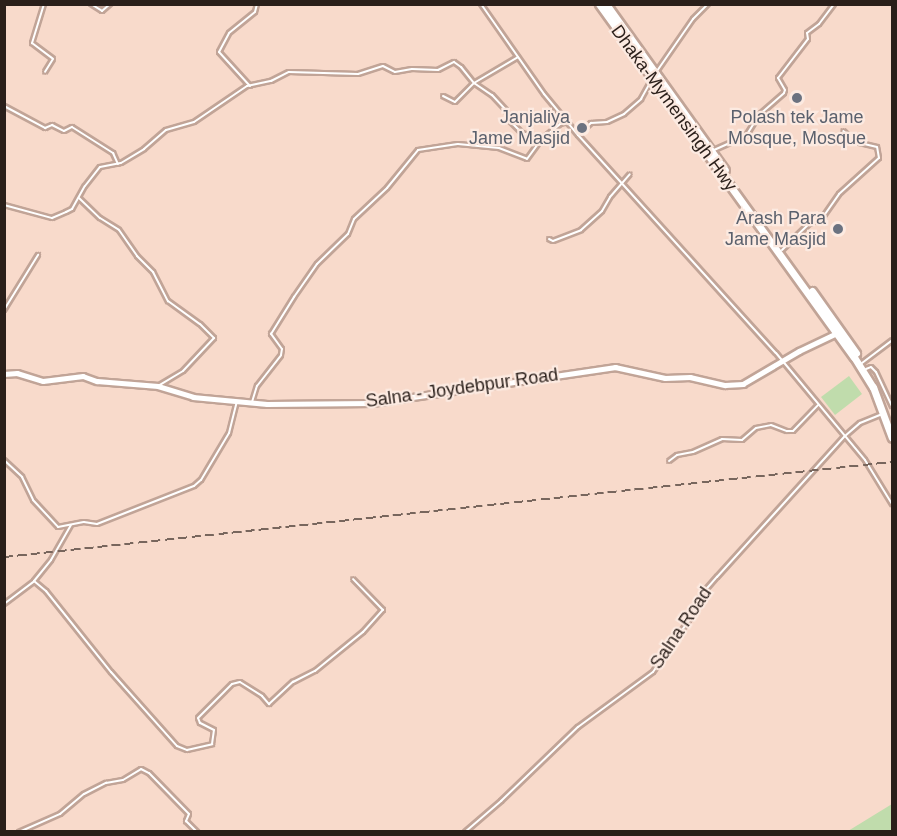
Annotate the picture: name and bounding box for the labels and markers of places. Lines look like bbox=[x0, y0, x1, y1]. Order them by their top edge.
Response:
marker: Polash tek Jame Mosque, Mosque bbox=[790, 91, 804, 105]
place label: Janjaliya Jame Masjid bbox=[469, 107, 570, 150]
place label: Polash tek Jame Mosque, Mosque bbox=[728, 107, 866, 150]
marker: Janjaliya Jame Masjid bbox=[575, 121, 589, 135]
place label: Arash Para Jame Masjid bbox=[725, 208, 826, 250]
marker: Arash Para Jame Masjid bbox=[831, 222, 845, 236]

